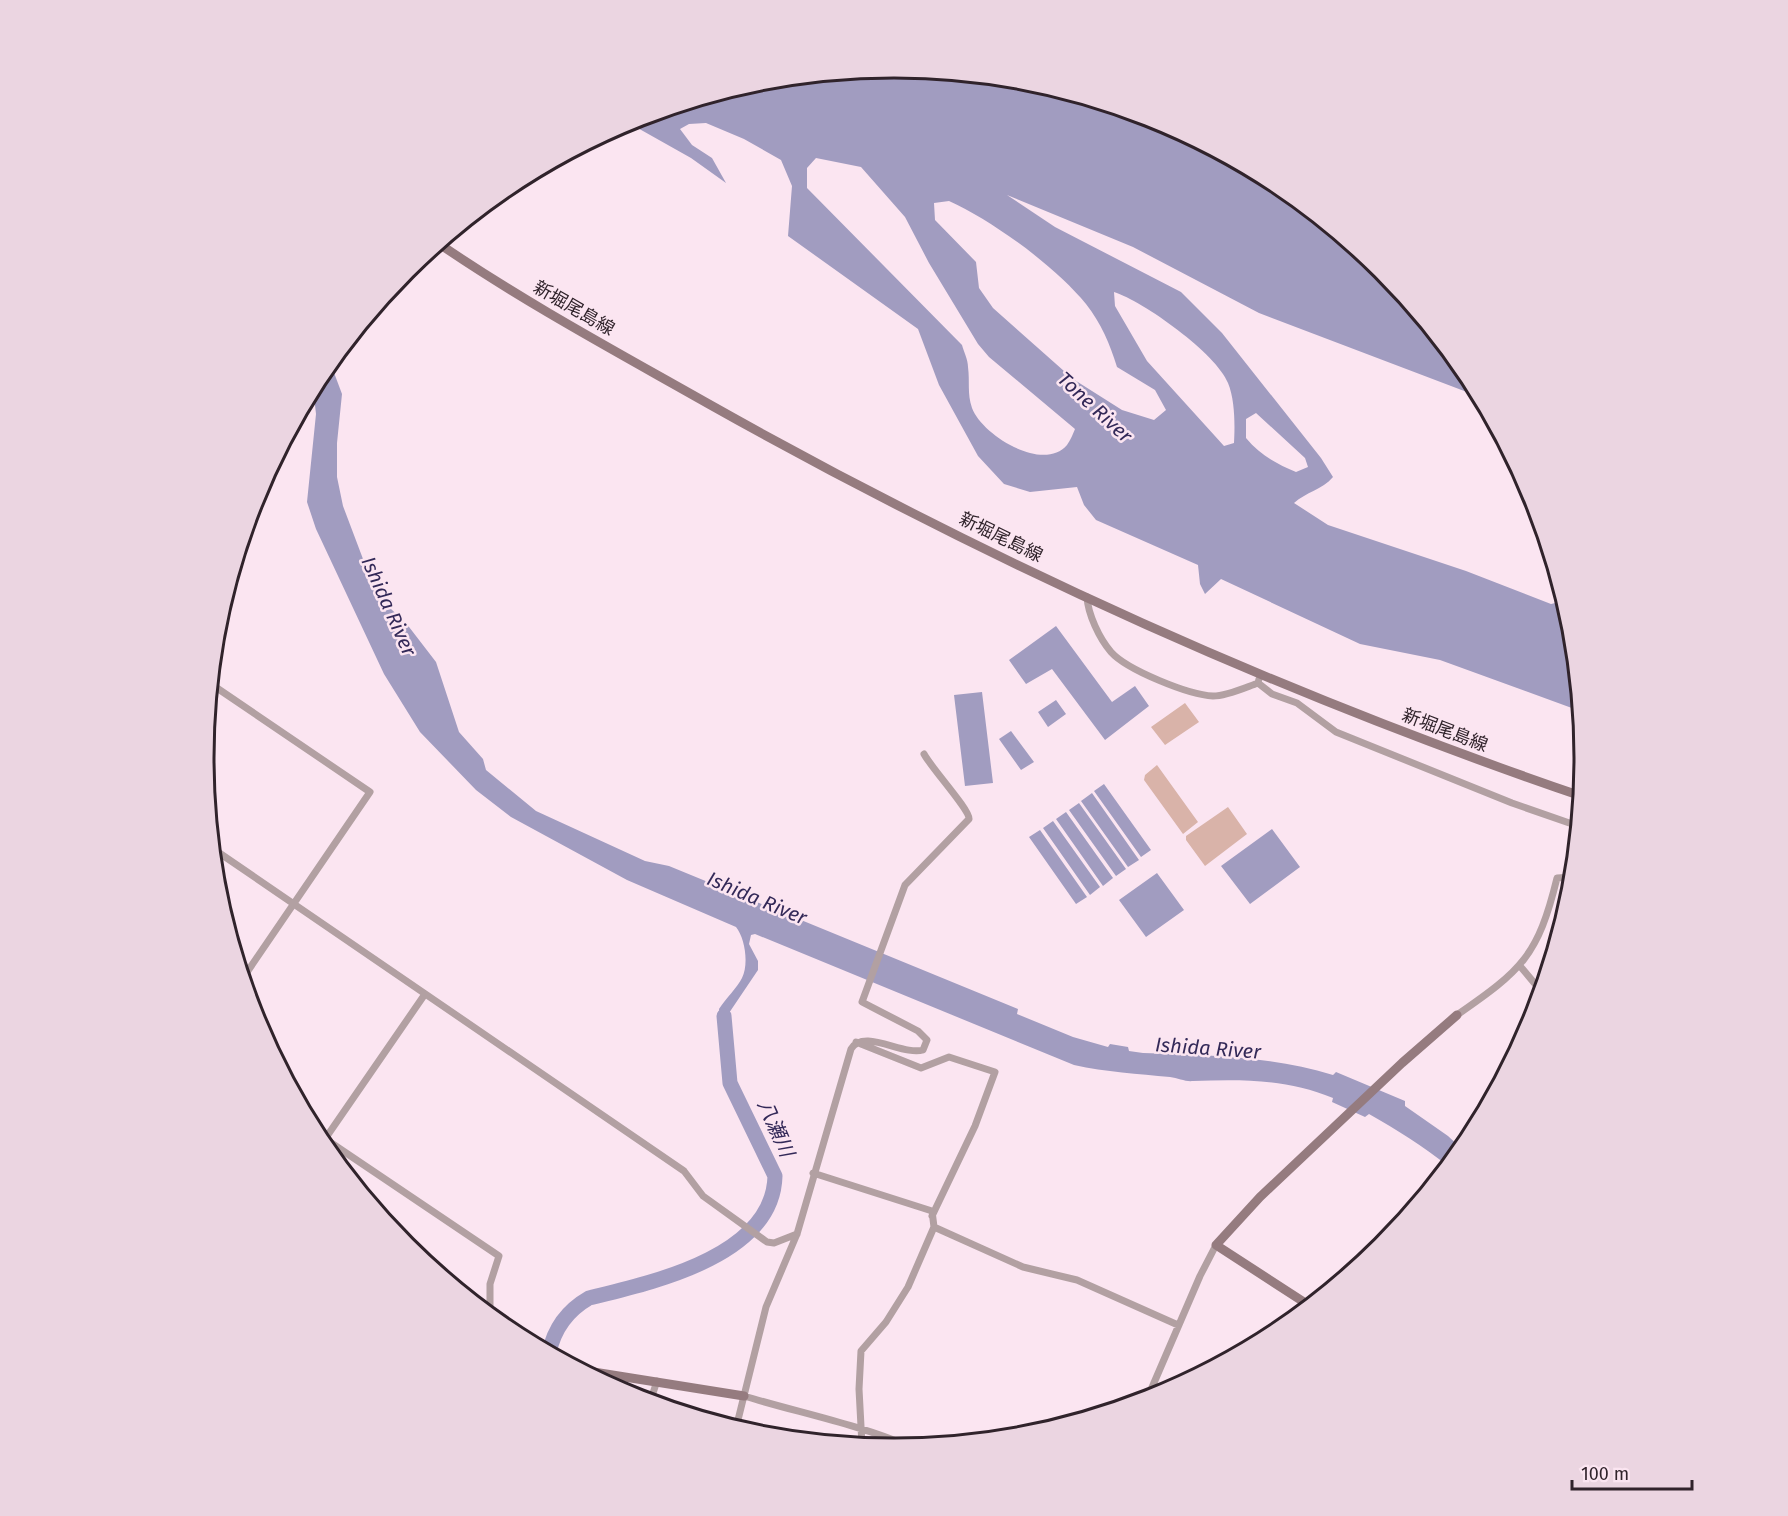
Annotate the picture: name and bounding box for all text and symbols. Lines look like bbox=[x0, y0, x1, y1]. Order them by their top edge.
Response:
street label: 新堀尾島線 bbox=[530, 276, 618, 340]
water label: Tone River bbox=[1053, 367, 1138, 448]
street label: 新堀尾島線 bbox=[956, 507, 1046, 567]
water label: Ishida River bbox=[357, 553, 422, 660]
street label: 新堀尾島線 bbox=[1399, 704, 1491, 756]
water label: Ishida River bbox=[704, 866, 812, 930]
water label: Ishida River bbox=[1154, 1032, 1263, 1064]
water label: 八瀬川 bbox=[753, 1096, 800, 1162]
scale bar bbox=[1572, 1453, 1692, 1491]
text: 100 m bbox=[1581, 1463, 1629, 1485]

